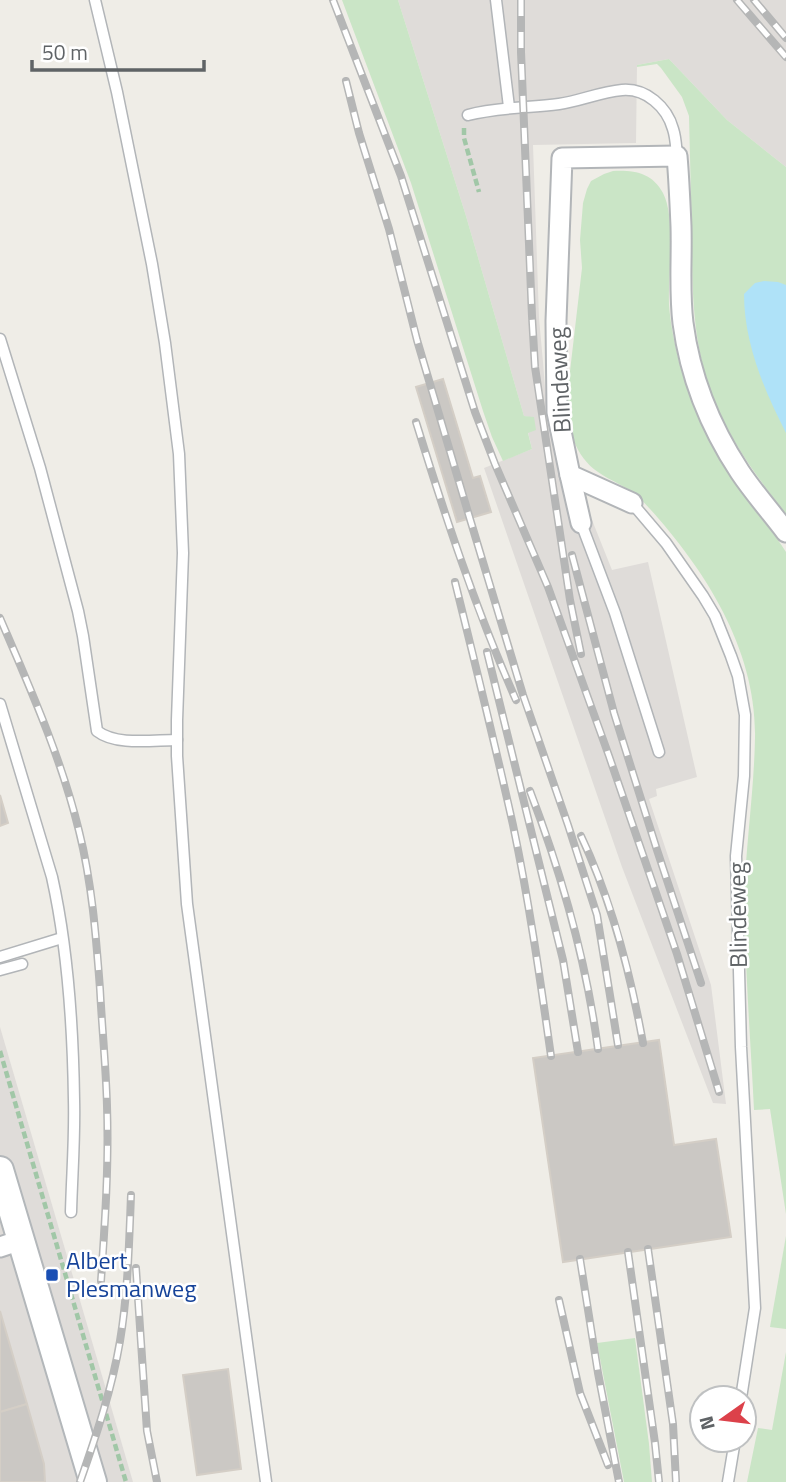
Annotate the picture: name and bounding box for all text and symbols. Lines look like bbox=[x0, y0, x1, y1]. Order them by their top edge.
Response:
scale bar bbox=[32, 28, 203, 72]
text: 50 m bbox=[42, 36, 88, 68]
street label: Blindeweg bbox=[538, 326, 580, 434]
street label: Blindeweg bbox=[718, 862, 756, 968]
place label: Albert Plesmanweg bbox=[66, 1242, 197, 1306]
marker: Albert Plesmanweg bbox=[44, 1267, 60, 1283]
north arrow bbox=[688, 1384, 758, 1454]
text: N bbox=[690, 1413, 722, 1433]

